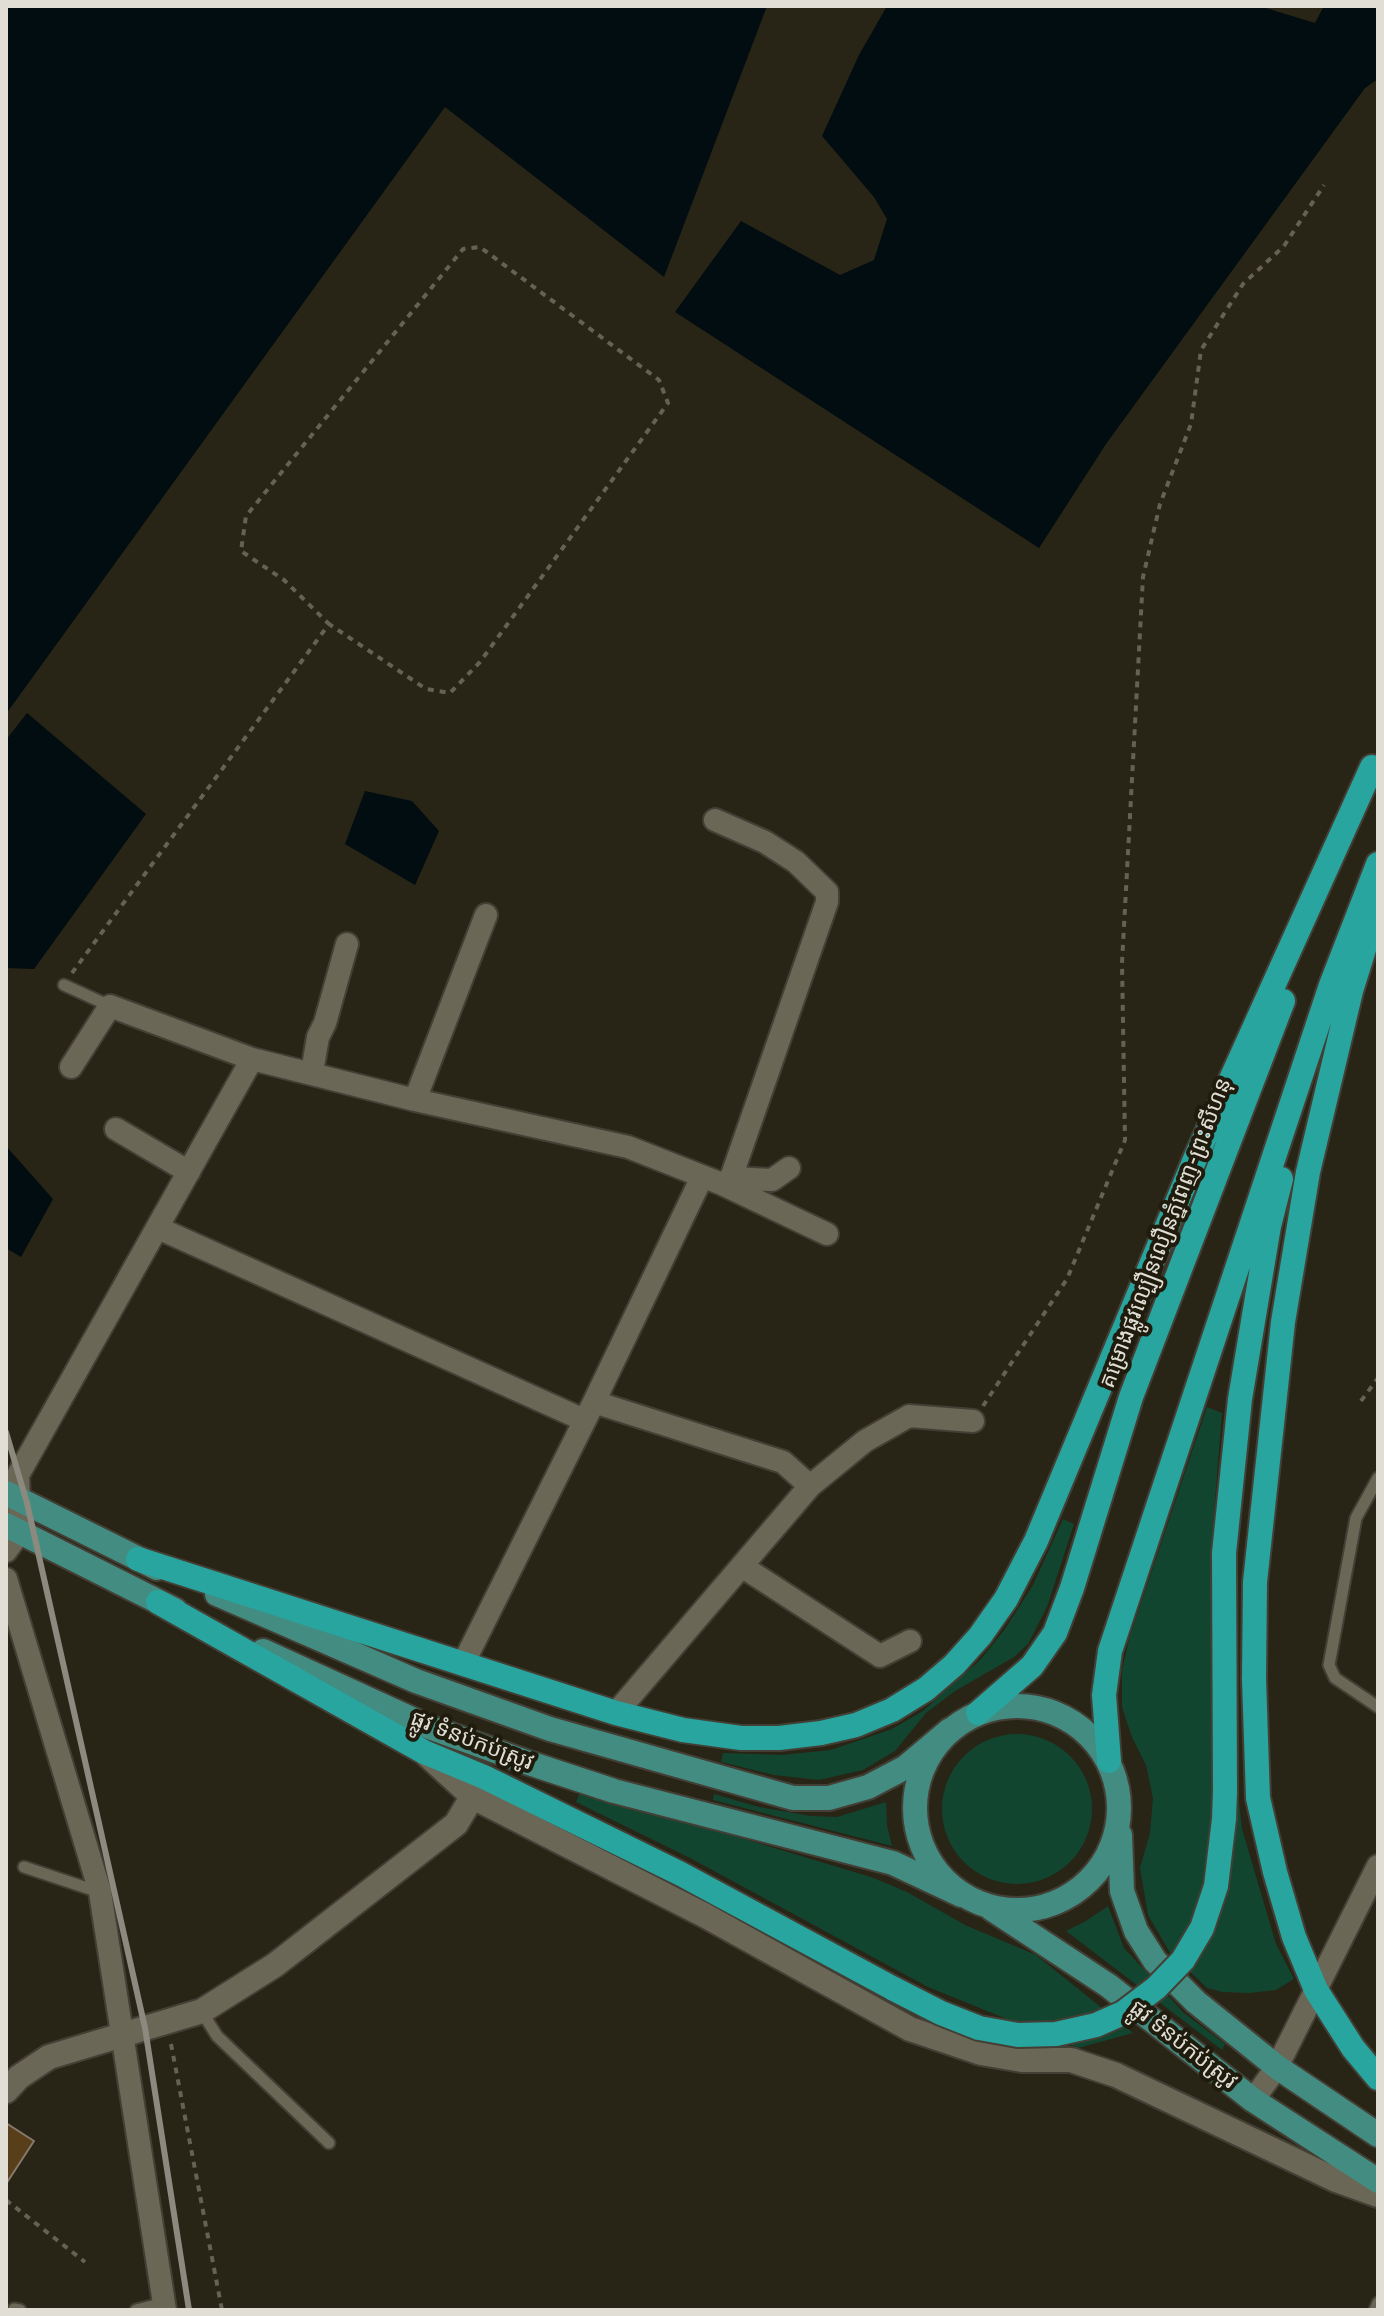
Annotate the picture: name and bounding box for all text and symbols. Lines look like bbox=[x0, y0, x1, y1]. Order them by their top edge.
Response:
street label: គម្រោងផ្លូវល្បឿនលឿនភ្នំពេញ-ព្រះសីហនុ bbox=[1095, 1074, 1237, 1392]
street label: ផ្លូវ ទំនប់កប់ស្រូវ bbox=[407, 1706, 537, 1776]
street label: ផ្លូវ ទំនប់កប់ស្រូវ bbox=[1124, 1995, 1242, 2095]

